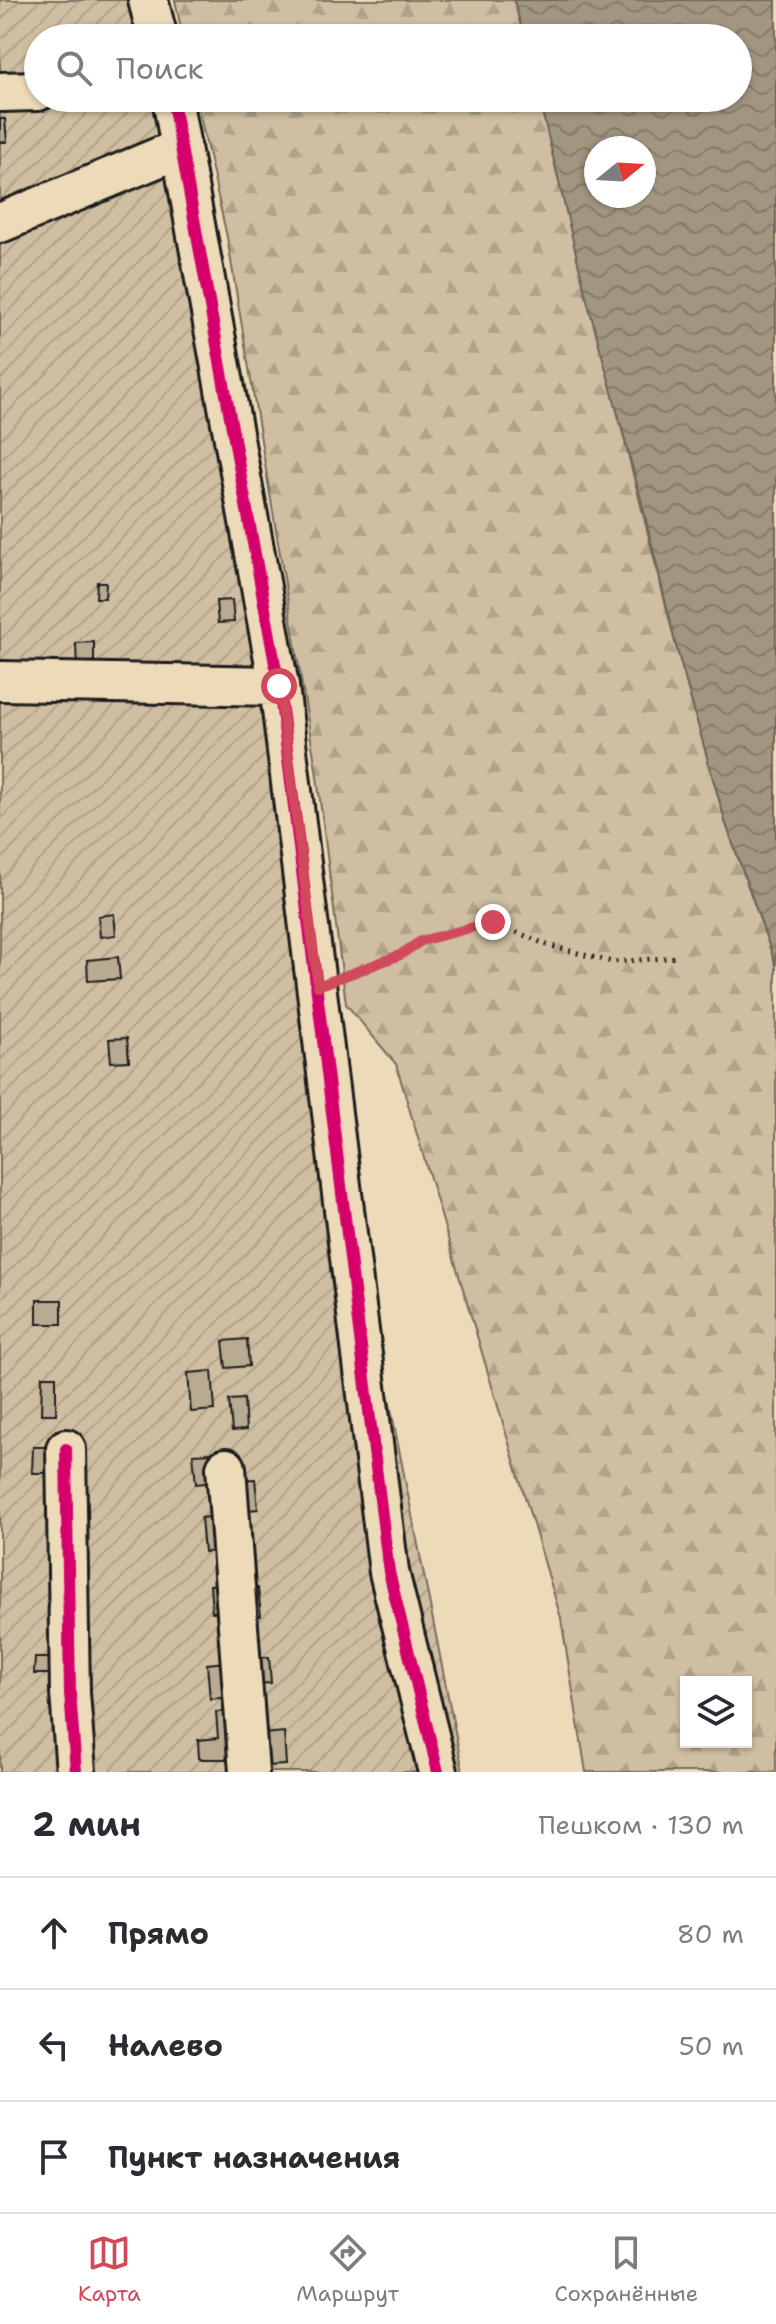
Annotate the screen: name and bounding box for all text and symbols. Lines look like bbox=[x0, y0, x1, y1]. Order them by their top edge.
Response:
search box bbox=[24, 24, 752, 112]
icon: search bbox=[52, 46, 96, 90]
text: Поиск bbox=[116, 48, 204, 89]
north arrow bbox=[584, 136, 656, 208]
route start bbox=[261, 668, 297, 704]
route end bbox=[475, 904, 511, 940]
map controls bbox=[680, 1676, 752, 1748]
button: layers bbox=[680, 1676, 752, 1748]
text: 2 мин bbox=[32, 1801, 141, 1847]
text: Пешком · 130 m bbox=[538, 1807, 744, 1842]
icon: ahead bbox=[32, 1911, 76, 1955]
text: Прямо bbox=[108, 1913, 209, 1954]
text: 80 m bbox=[677, 1916, 744, 1951]
icon: left bbox=[32, 2023, 76, 2067]
text: Налево bbox=[108, 2025, 223, 2066]
text: 50 m bbox=[679, 2028, 744, 2063]
icon: arrive bbox=[32, 2135, 76, 2179]
text: Пункт назначения bbox=[108, 2137, 400, 2178]
tab: Карта bbox=[78, 2231, 141, 2308]
tab: Маршрут bbox=[296, 2231, 399, 2308]
tab: Сохранённые bbox=[555, 2231, 698, 2308]

